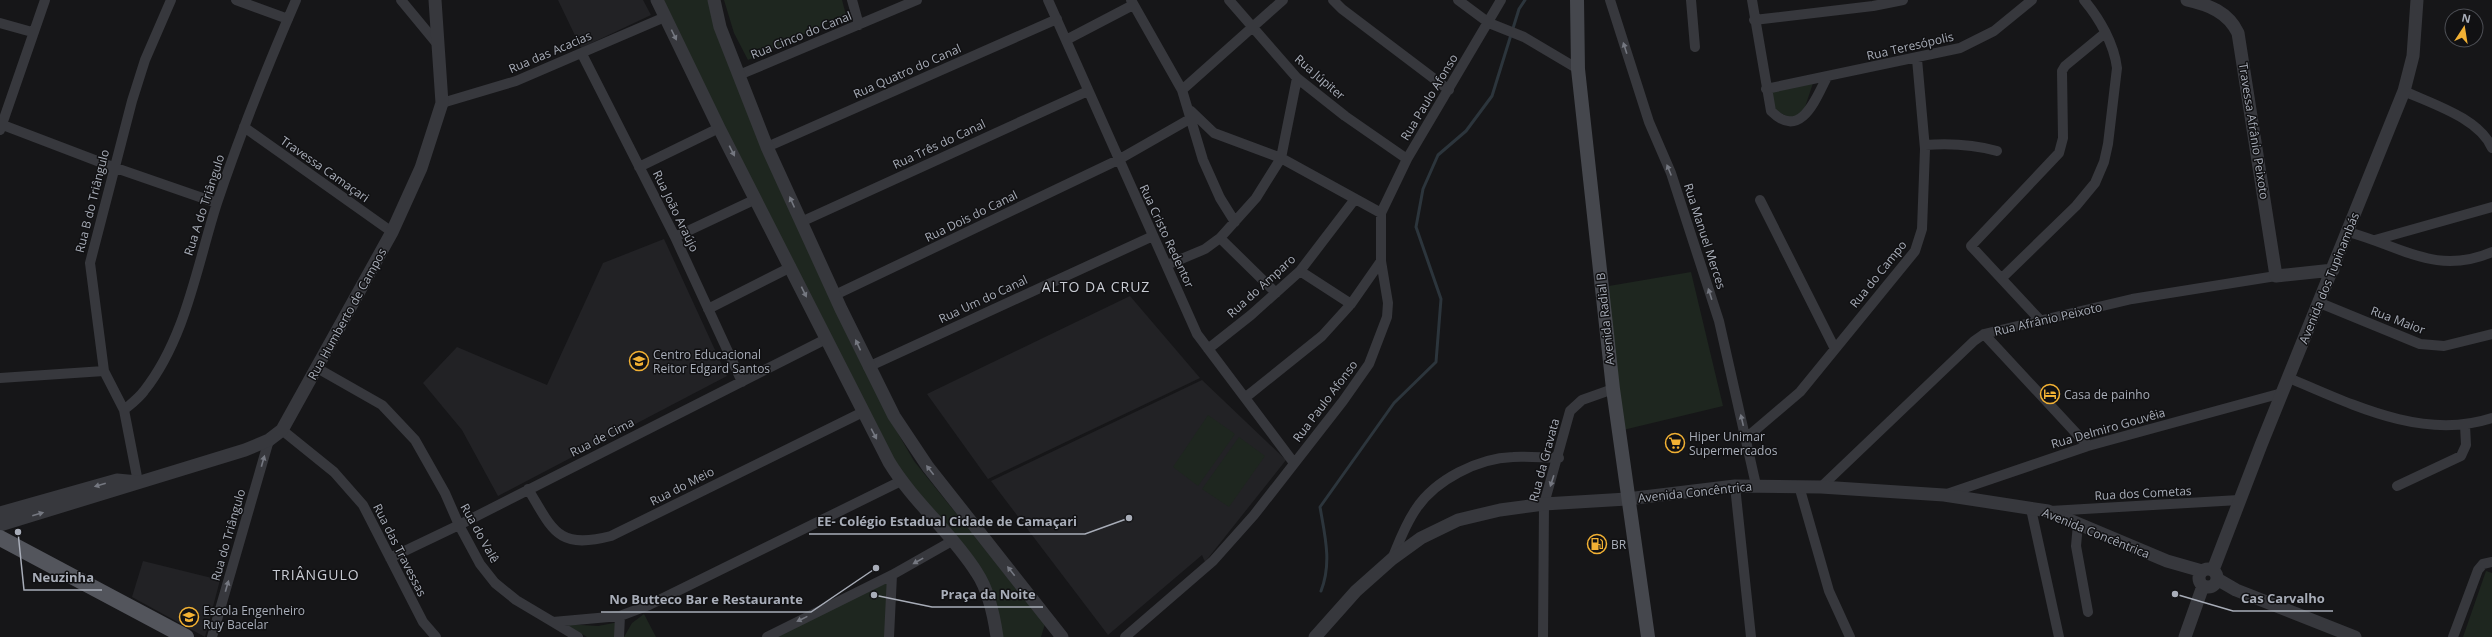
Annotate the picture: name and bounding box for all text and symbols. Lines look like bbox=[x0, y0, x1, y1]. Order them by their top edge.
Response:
street label: Rua Cinco do Canal bbox=[748, 7, 854, 63]
north arrow bbox=[2444, 8, 2484, 48]
text: N bbox=[2460, 9, 2472, 26]
street label: Rua das Acacias bbox=[506, 27, 594, 77]
street label: Rua Teresópolis bbox=[1865, 28, 1955, 64]
one-way arrow bbox=[671, 30, 677, 41]
street label: Rua Quatro do Canal bbox=[850, 40, 964, 102]
one-way arrow bbox=[1622, 42, 1628, 54]
street label: Rua Júpiter bbox=[1291, 50, 1349, 104]
street label: Rua Paulo Afonso bbox=[1396, 50, 1462, 144]
street label: Travessa Afrânio Peixoto bbox=[2235, 61, 2273, 201]
street label: Rua Três do Canal bbox=[890, 115, 988, 173]
street label: Travessa Camaçari bbox=[277, 132, 373, 206]
one-way arrow bbox=[729, 145, 736, 157]
street label: Rua B do Triângulo bbox=[71, 148, 113, 254]
street label: Rua A do Triângulo bbox=[180, 152, 228, 258]
one-way arrow bbox=[1666, 164, 1672, 176]
street label: Rua João Araújo bbox=[649, 167, 703, 255]
street label: Rua Cristo Redentor bbox=[1136, 181, 1198, 291]
street label: Rua Manuel Merces bbox=[1680, 181, 1730, 291]
street label: Rua Dois do Canal bbox=[922, 186, 1020, 246]
one-way arrow bbox=[789, 196, 795, 208]
street label: Avenida dos Tupinambás bbox=[2295, 209, 2363, 346]
street label: Rua do Campo bbox=[1846, 237, 1910, 311]
street label: Rua Humberto de Campos bbox=[304, 245, 391, 383]
street label: Rua do Amparo bbox=[1223, 251, 1299, 321]
street label: Rua Um do Canal bbox=[936, 271, 1030, 327]
street label: Avenida Radial B bbox=[1592, 272, 1618, 366]
district label: ALTO DA CRUZ bbox=[1042, 277, 1150, 296]
one-way arrow bbox=[800, 287, 807, 298]
one-way arrow bbox=[1707, 287, 1713, 299]
street label: Rua Afrânio Peixoto bbox=[1992, 298, 2104, 340]
street label: Rua Maior bbox=[2368, 302, 2428, 338]
one-way arrow bbox=[855, 340, 861, 351]
place label: Centro Educacional Reitor Edgard Santos bbox=[653, 346, 770, 377]
school or university icon: Centro Educacional Reitor Edgard Santos bbox=[628, 350, 650, 372]
street label: Rua Paulo Afonso bbox=[1289, 357, 1361, 445]
hotel icon: Casa de painho bbox=[2039, 383, 2061, 405]
place label: Casa de painho bbox=[2064, 386, 2150, 403]
street label: Rua Delmiro Gouvêia bbox=[2049, 404, 2167, 452]
street label: Rua de Cima bbox=[567, 414, 637, 460]
one-way arrow bbox=[1739, 414, 1745, 426]
street label: Rua da Gravata bbox=[1525, 416, 1563, 504]
one-way arrow bbox=[871, 428, 877, 439]
place label: Hiper Unimar Supermercados bbox=[1689, 428, 1778, 459]
supermarket icon: Hiper Unimar Supermercados bbox=[1664, 432, 1686, 454]
one-way arrow bbox=[260, 455, 266, 467]
street label: Rua do Meio bbox=[647, 463, 717, 509]
one-way arrow bbox=[926, 464, 935, 475]
one-way arrow bbox=[1549, 475, 1555, 487]
street label: Avenida Concêntrica bbox=[1637, 478, 1753, 506]
one-way arrow bbox=[93, 482, 106, 488]
street label: Rua dos Cometas bbox=[2094, 482, 2192, 504]
street label: Rua do Triângulo bbox=[207, 487, 249, 583]
street label: Rua do Valê bbox=[457, 500, 504, 566]
street label: Rua das Travessas bbox=[369, 501, 431, 600]
street label: Avenida Concêntrica bbox=[2040, 504, 2152, 562]
callout: EE- Colégio Estadual Cidade de Camaçari bbox=[809, 509, 1085, 534]
one-way arrow bbox=[32, 511, 44, 517]
text: EE- Colégio Estadual Cidade de Camaçari bbox=[817, 512, 1077, 530]
fuel station icon: BR bbox=[1586, 533, 1608, 555]
place label: BR bbox=[1611, 536, 1627, 553]
one-way arrow bbox=[912, 557, 924, 564]
callout: Neuzinha bbox=[24, 565, 102, 590]
district label: TRIÂNGULO bbox=[272, 565, 360, 584]
one-way arrow bbox=[1007, 566, 1016, 577]
text: Neuzinha bbox=[32, 568, 94, 586]
one-way arrow bbox=[224, 580, 230, 592]
callout: Praça da Noite bbox=[932, 582, 1043, 607]
text: Praça da Noite bbox=[940, 585, 1036, 603]
callout: Cas Carvalho bbox=[2233, 586, 2333, 611]
callout: No Butteco Bar e Restaurante bbox=[601, 587, 811, 612]
text: Cas Carvalho bbox=[2241, 589, 2325, 607]
text: No Butteco Bar e Restaurante bbox=[609, 590, 803, 608]
place label: Escola Engenheiro Ruy Bacelar bbox=[203, 602, 305, 633]
school or university icon: Escola Engenheiro Ruy Bacelar bbox=[178, 606, 200, 628]
one-way arrow bbox=[796, 616, 807, 622]

